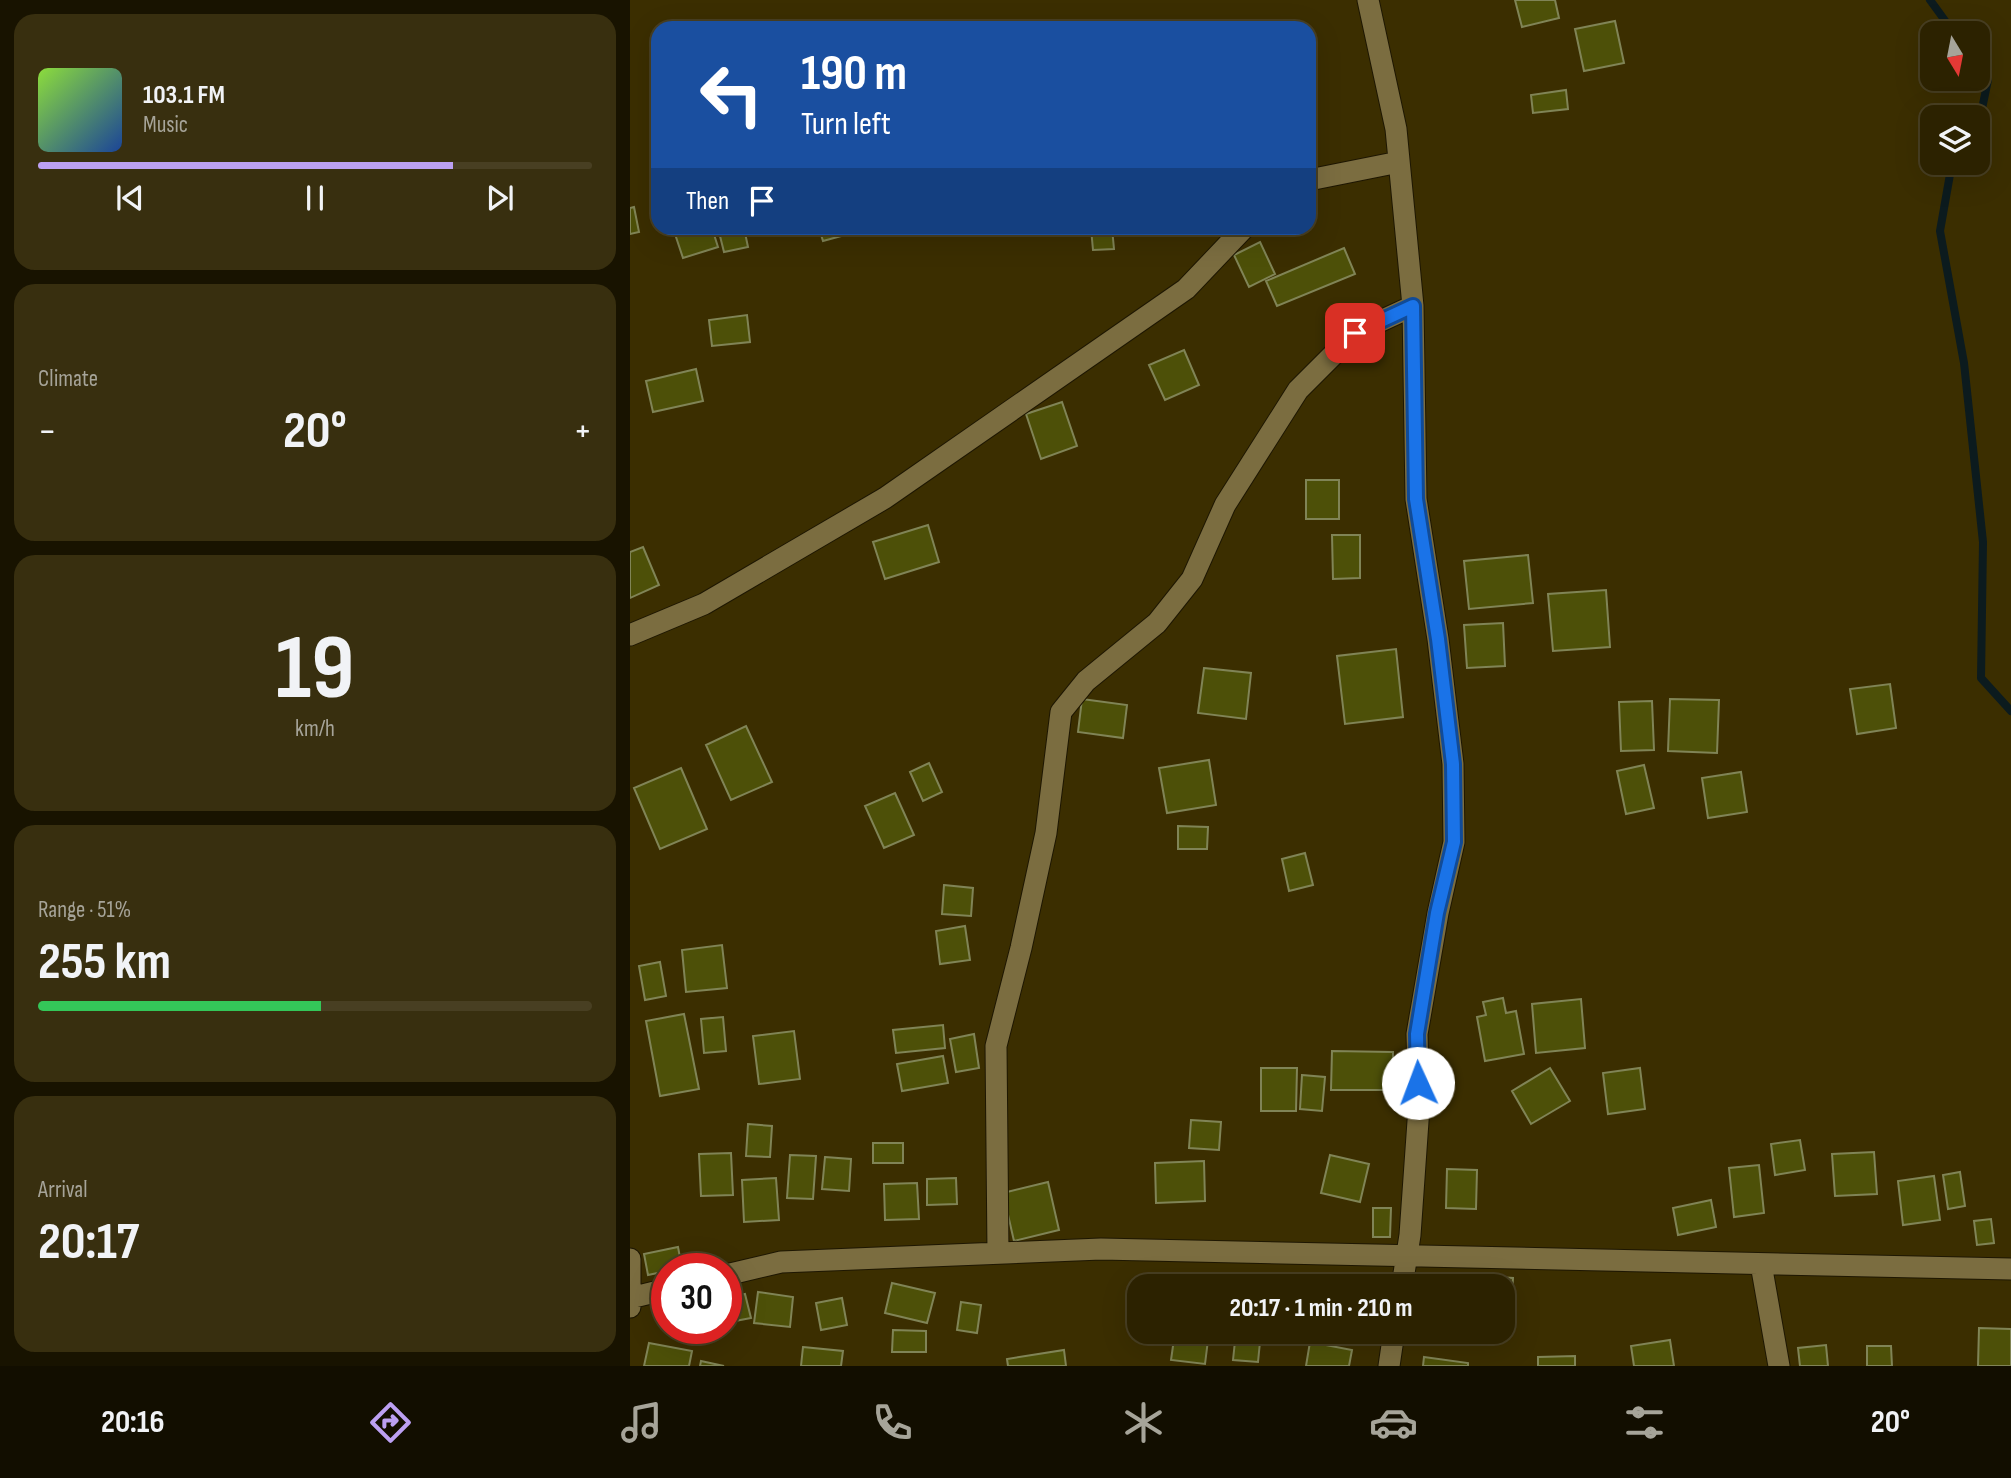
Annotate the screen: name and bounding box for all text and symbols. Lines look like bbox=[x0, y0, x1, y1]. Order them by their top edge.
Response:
north arrow bbox=[1920, 21, 1990, 91]
map controls bbox=[1920, 21, 1990, 175]
text: 190 m bbox=[801, 45, 907, 104]
icon: left bbox=[686, 49, 777, 140]
text: 103.1 FM bbox=[143, 80, 225, 111]
text: Turn left bbox=[801, 105, 891, 144]
button: layers bbox=[1920, 105, 1990, 175]
text: Music bbox=[143, 111, 188, 139]
icon: previous bbox=[111, 179, 149, 217]
icon: pause bbox=[296, 179, 334, 217]
icon: next bbox=[481, 179, 519, 217]
icon: arrive bbox=[743, 182, 781, 220]
text: Then bbox=[686, 186, 729, 217]
pin bbox=[1325, 303, 1385, 363]
icon: arrive bbox=[1336, 314, 1374, 352]
text: Climate bbox=[38, 365, 98, 393]
text: 20° bbox=[283, 400, 347, 463]
text: − bbox=[38, 409, 57, 454]
text: + bbox=[573, 409, 592, 454]
text: 19 bbox=[276, 615, 354, 724]
text: km/h bbox=[295, 715, 335, 743]
text: Range · 51% bbox=[38, 896, 131, 924]
text: 255 km bbox=[38, 931, 171, 994]
position arrow bbox=[1381, 1046, 1455, 1120]
text: Arrival bbox=[38, 1176, 87, 1204]
text: 20:17 bbox=[38, 1211, 139, 1274]
speed limit sign: 30 bbox=[651, 1253, 742, 1344]
text: 20:17 · 1 min · 210 m bbox=[1230, 1293, 1412, 1324]
icon: directions bbox=[366, 1398, 415, 1447]
icon: music bbox=[617, 1398, 666, 1447]
icon: phone bbox=[868, 1398, 917, 1447]
icon: climate bbox=[1119, 1398, 1168, 1447]
icon: car bbox=[1369, 1398, 1418, 1447]
icon: filters bbox=[1620, 1398, 1669, 1447]
text: 20:16 bbox=[101, 1403, 164, 1442]
text: 20° bbox=[1871, 1403, 1910, 1442]

